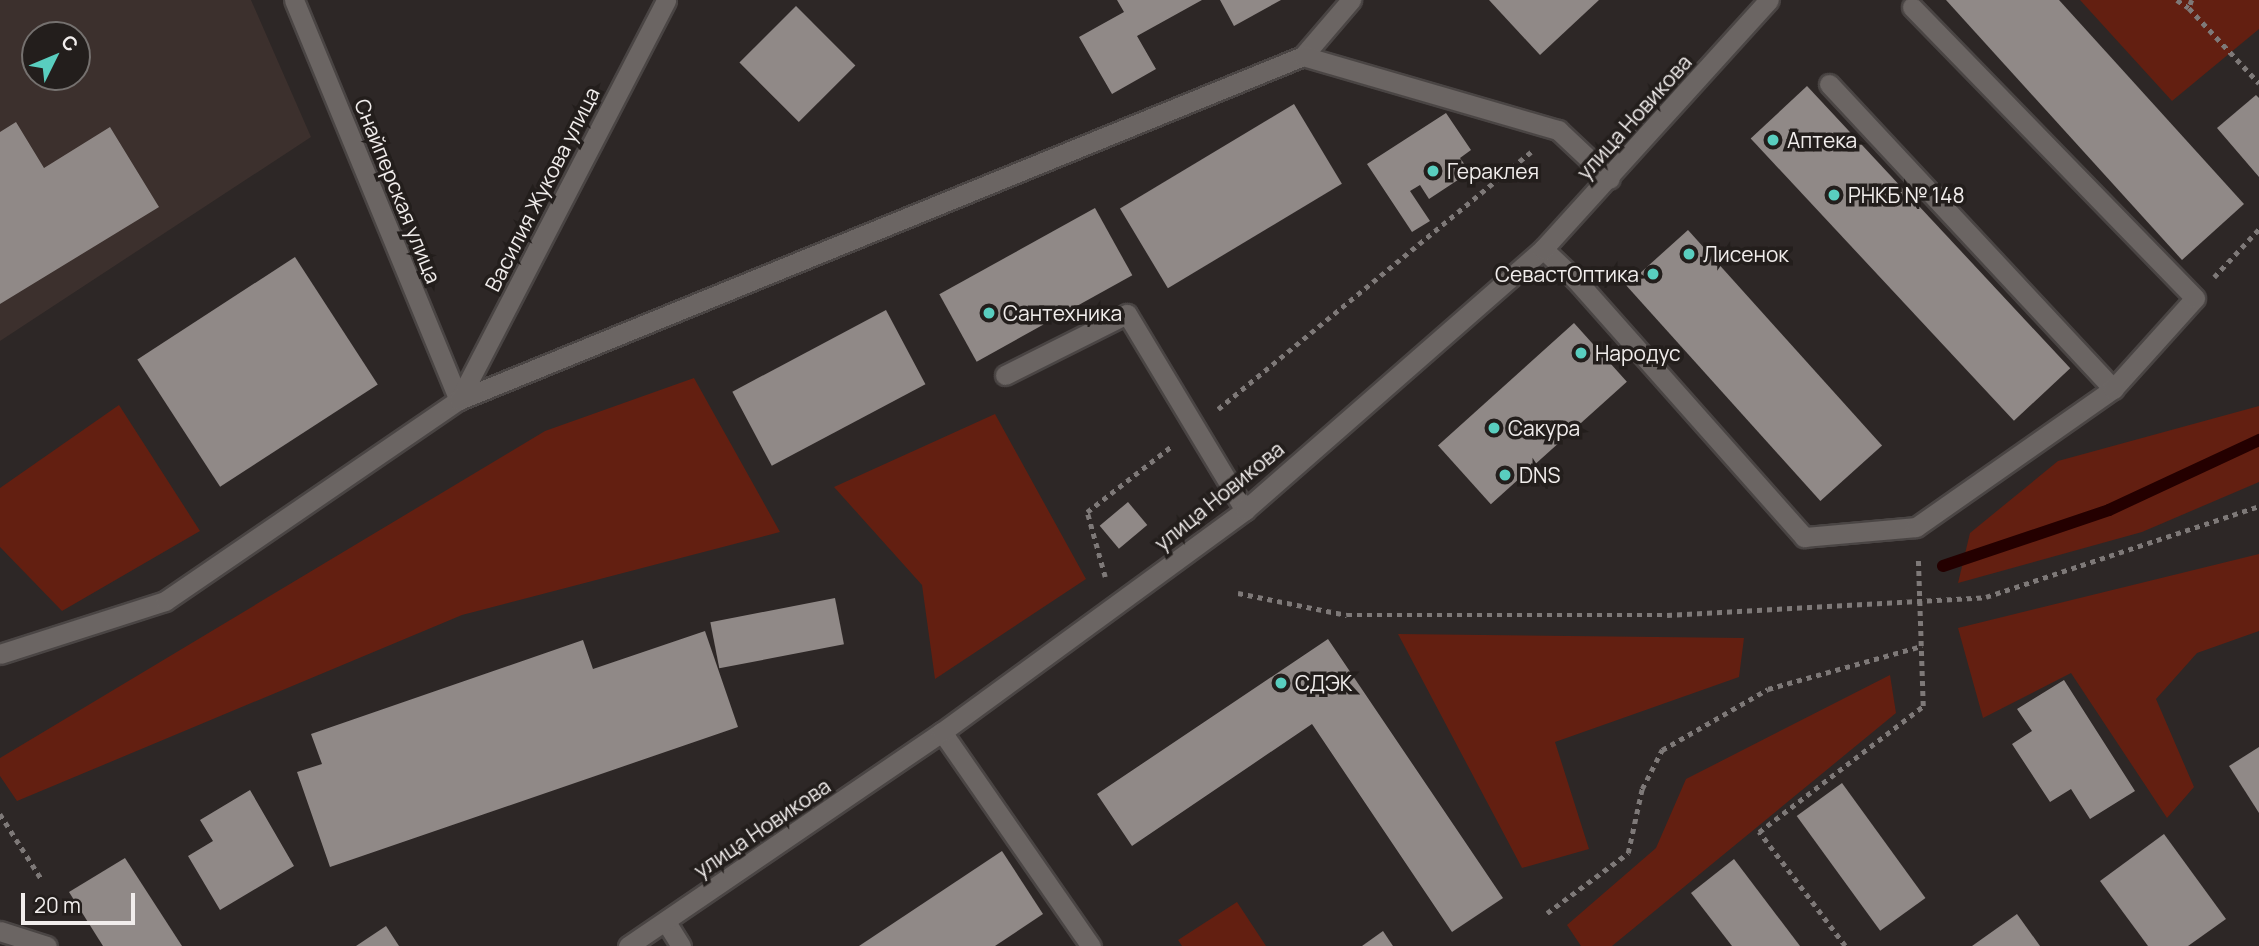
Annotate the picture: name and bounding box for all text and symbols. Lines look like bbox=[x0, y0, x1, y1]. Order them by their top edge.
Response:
north arrow bbox=[21, 21, 91, 91]
text: С bbox=[56, 29, 84, 57]
street label: улица Новикова bbox=[1571, 49, 1697, 185]
street label: Василия Жукова улица bbox=[480, 83, 604, 295]
street label: Снайперская улица bbox=[350, 95, 446, 287]
place label: Аптека bbox=[1787, 127, 1857, 153]
marker: Аптека bbox=[1765, 132, 1781, 148]
place label: Гераклея bbox=[1447, 158, 1539, 184]
marker: Гераклея bbox=[1425, 163, 1441, 179]
place label: РНКБ № 148 bbox=[1848, 182, 1965, 208]
marker: РНКБ № 148 bbox=[1826, 187, 1842, 203]
place label: Лисенок bbox=[1703, 241, 1789, 267]
marker: Лисенок bbox=[1681, 246, 1697, 262]
place label: СевастОптика bbox=[1495, 261, 1639, 287]
marker: СевастОптика bbox=[1645, 266, 1661, 282]
place label: Сантехника bbox=[1003, 300, 1122, 326]
marker: Сантехника bbox=[981, 305, 997, 321]
place label: Народус bbox=[1595, 340, 1681, 366]
marker: Народус bbox=[1573, 345, 1589, 361]
place label: Сакура bbox=[1508, 415, 1580, 441]
marker: Сакура bbox=[1486, 420, 1502, 436]
street label: улица Новикова bbox=[1149, 436, 1289, 556]
place label: DNS bbox=[1519, 462, 1560, 488]
marker: DNS bbox=[1497, 467, 1513, 483]
place label: СДЭК bbox=[1295, 670, 1352, 696]
marker: СДЭК bbox=[1273, 675, 1289, 691]
street label: улица Новикова bbox=[689, 773, 835, 883]
scale bar bbox=[24, 880, 138, 924]
text: 20 m bbox=[34, 891, 81, 919]

